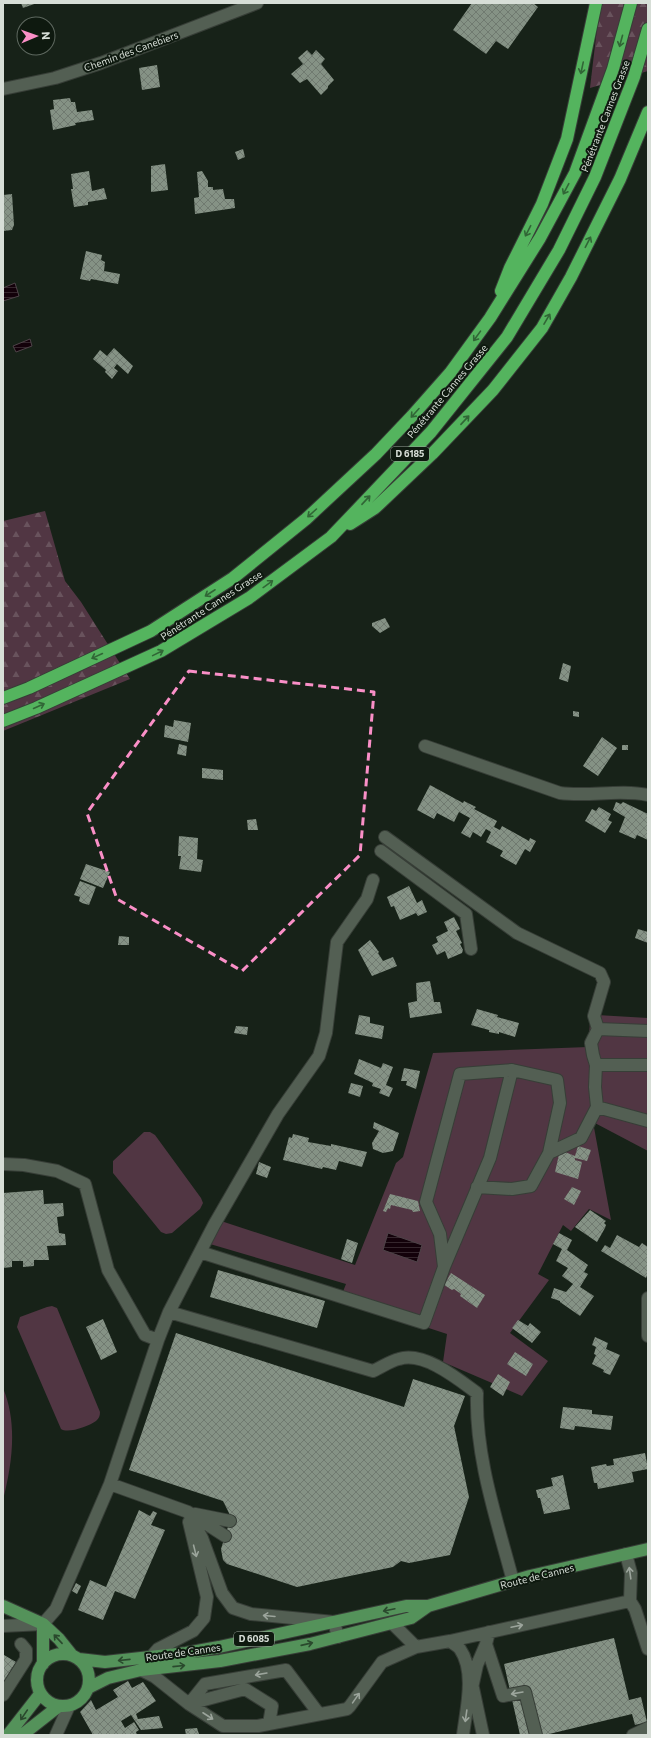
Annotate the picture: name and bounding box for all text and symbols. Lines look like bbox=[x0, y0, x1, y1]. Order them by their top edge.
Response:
north arrow bbox=[16, 16, 56, 56]
street label: Chemin des Canebiers bbox=[82, 28, 180, 74]
text: N bbox=[40, 31, 53, 40]
one-way arrow bbox=[617, 34, 624, 47]
street label: Pénétrante Cannes Grasse bbox=[578, 58, 632, 174]
one-way arrow bbox=[578, 62, 586, 75]
one-way arrow bbox=[562, 182, 570, 194]
one-way arrow bbox=[524, 225, 531, 237]
one-way arrow bbox=[585, 237, 593, 249]
one-way arrow bbox=[543, 313, 551, 325]
one-way arrow bbox=[473, 330, 481, 341]
street label: Pénétrante Cannes Grasse bbox=[404, 342, 490, 440]
one-way arrow bbox=[411, 407, 420, 417]
one-way arrow bbox=[460, 415, 470, 425]
road number: D 6185 bbox=[391, 447, 429, 461]
one-way arrow bbox=[361, 495, 371, 505]
one-way arrow bbox=[307, 508, 317, 518]
street label: Pénétrante Cannes Grasse bbox=[158, 568, 264, 642]
one-way arrow bbox=[262, 580, 273, 588]
one-way arrow bbox=[205, 589, 216, 597]
one-way arrow bbox=[151, 649, 163, 656]
one-way arrow bbox=[91, 653, 103, 660]
one-way arrow bbox=[33, 702, 45, 710]
one-way arrow bbox=[192, 1544, 199, 1557]
street label: Route de Cannes bbox=[499, 1561, 576, 1591]
one-way arrow bbox=[626, 1567, 634, 1580]
one-way arrow bbox=[383, 1607, 396, 1615]
one-way arrow bbox=[263, 1612, 276, 1620]
one-way arrow bbox=[510, 1621, 523, 1629]
road number: D 6085 bbox=[234, 1632, 274, 1646]
one-way arrow bbox=[53, 1633, 62, 1644]
one-way arrow bbox=[300, 1640, 313, 1648]
street label: Route de Cannes bbox=[145, 1641, 222, 1663]
one-way arrow bbox=[118, 1656, 131, 1664]
one-way arrow bbox=[172, 1662, 185, 1669]
one-way arrow bbox=[255, 1670, 268, 1678]
one-way arrow bbox=[511, 1689, 524, 1697]
one-way arrow bbox=[352, 1693, 360, 1704]
one-way arrow bbox=[20, 1709, 28, 1720]
one-way arrow bbox=[462, 1709, 470, 1722]
one-way arrow bbox=[202, 1712, 213, 1720]

